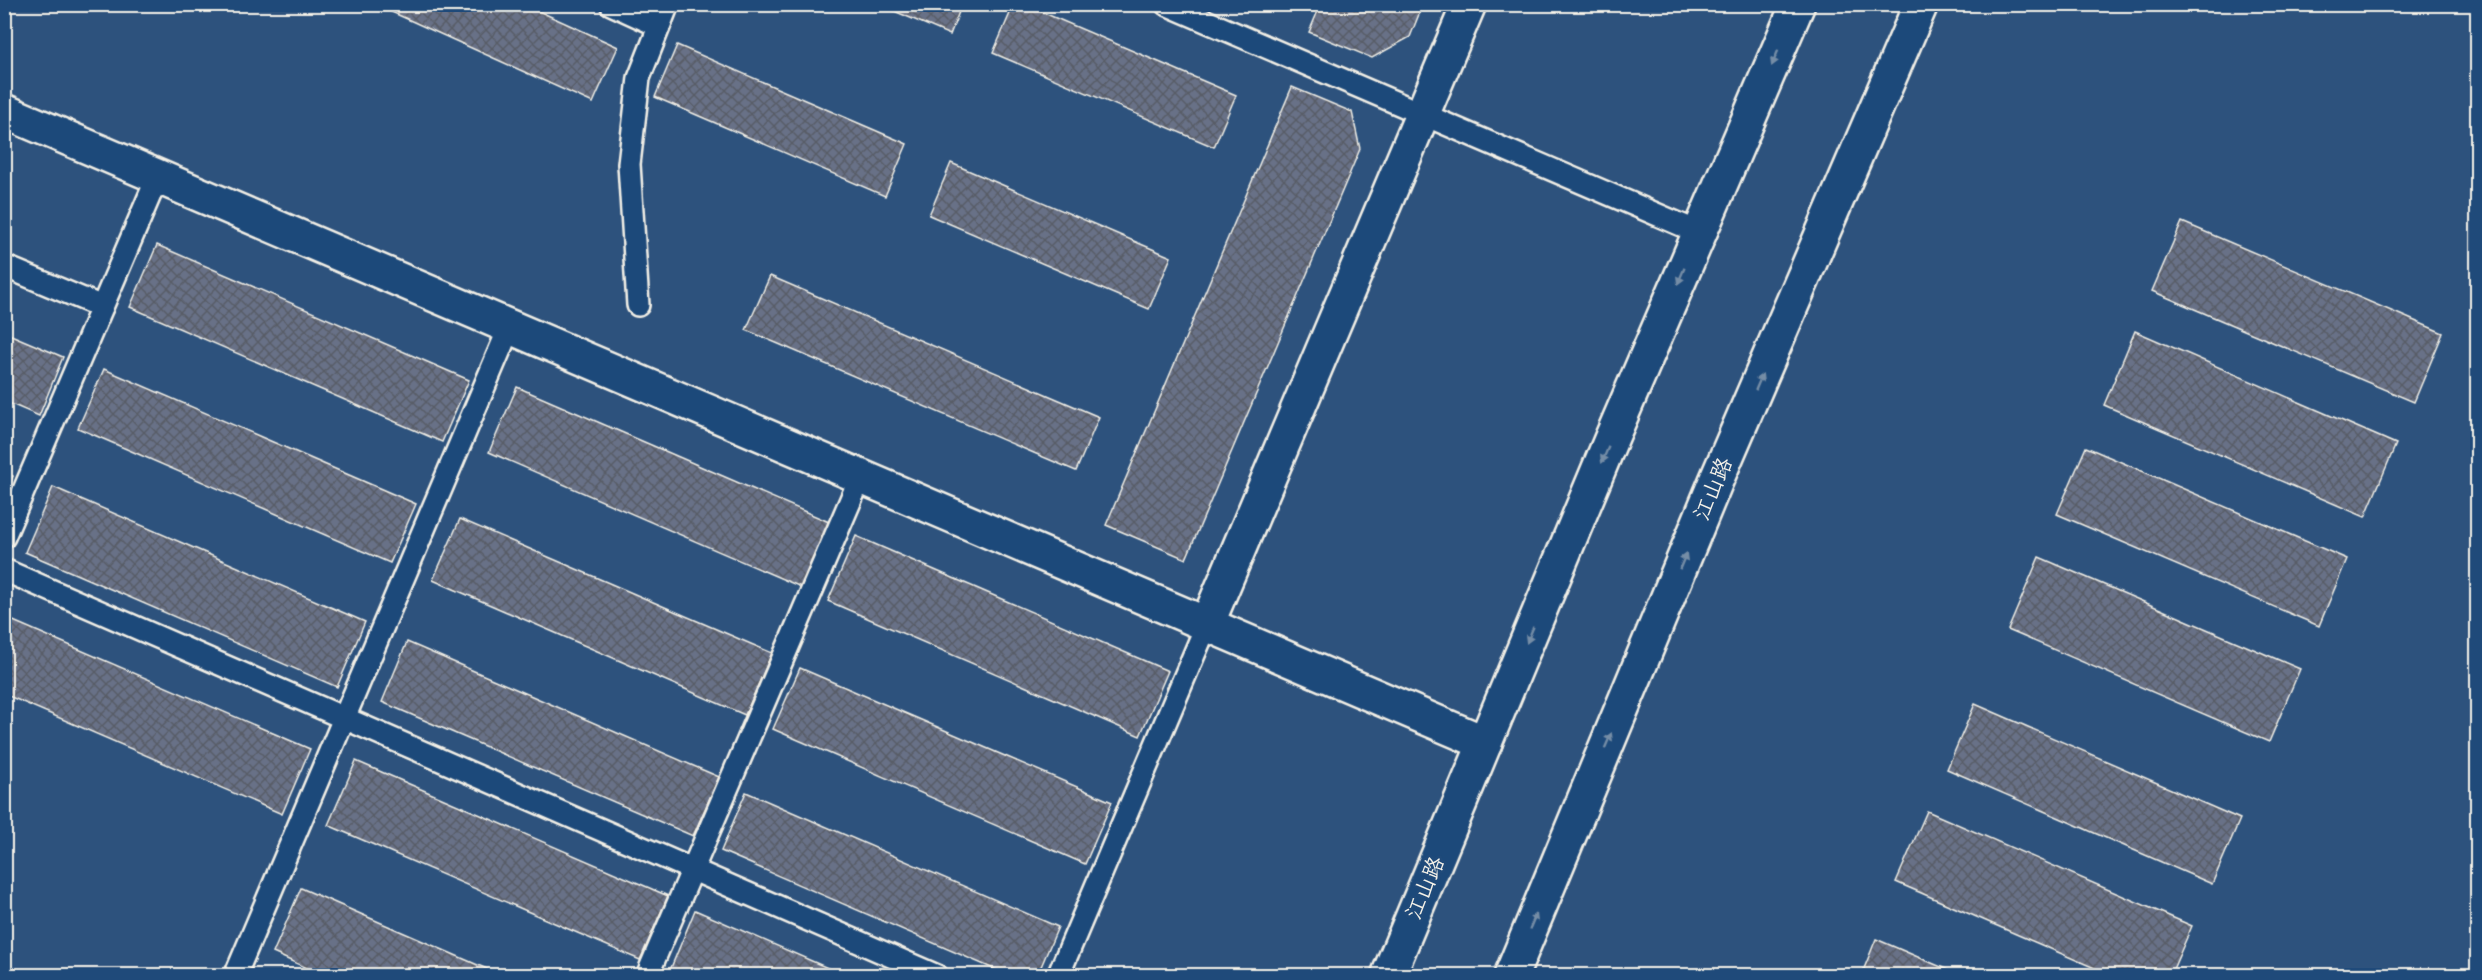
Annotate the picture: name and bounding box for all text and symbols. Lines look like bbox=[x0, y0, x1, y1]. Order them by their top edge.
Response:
one-way arrow bbox=[1770, 50, 1780, 68]
one-way arrow bbox=[1676, 267, 1686, 285]
one-way arrow bbox=[1754, 372, 1764, 390]
one-way arrow bbox=[1600, 446, 1609, 464]
street label: 江山路 bbox=[1688, 454, 1738, 524]
one-way arrow bbox=[1678, 552, 1688, 570]
one-way arrow bbox=[1525, 626, 1534, 644]
one-way arrow bbox=[1603, 732, 1613, 750]
street label: 江山路 bbox=[1400, 853, 1450, 923]
one-way arrow bbox=[1528, 912, 1538, 930]

